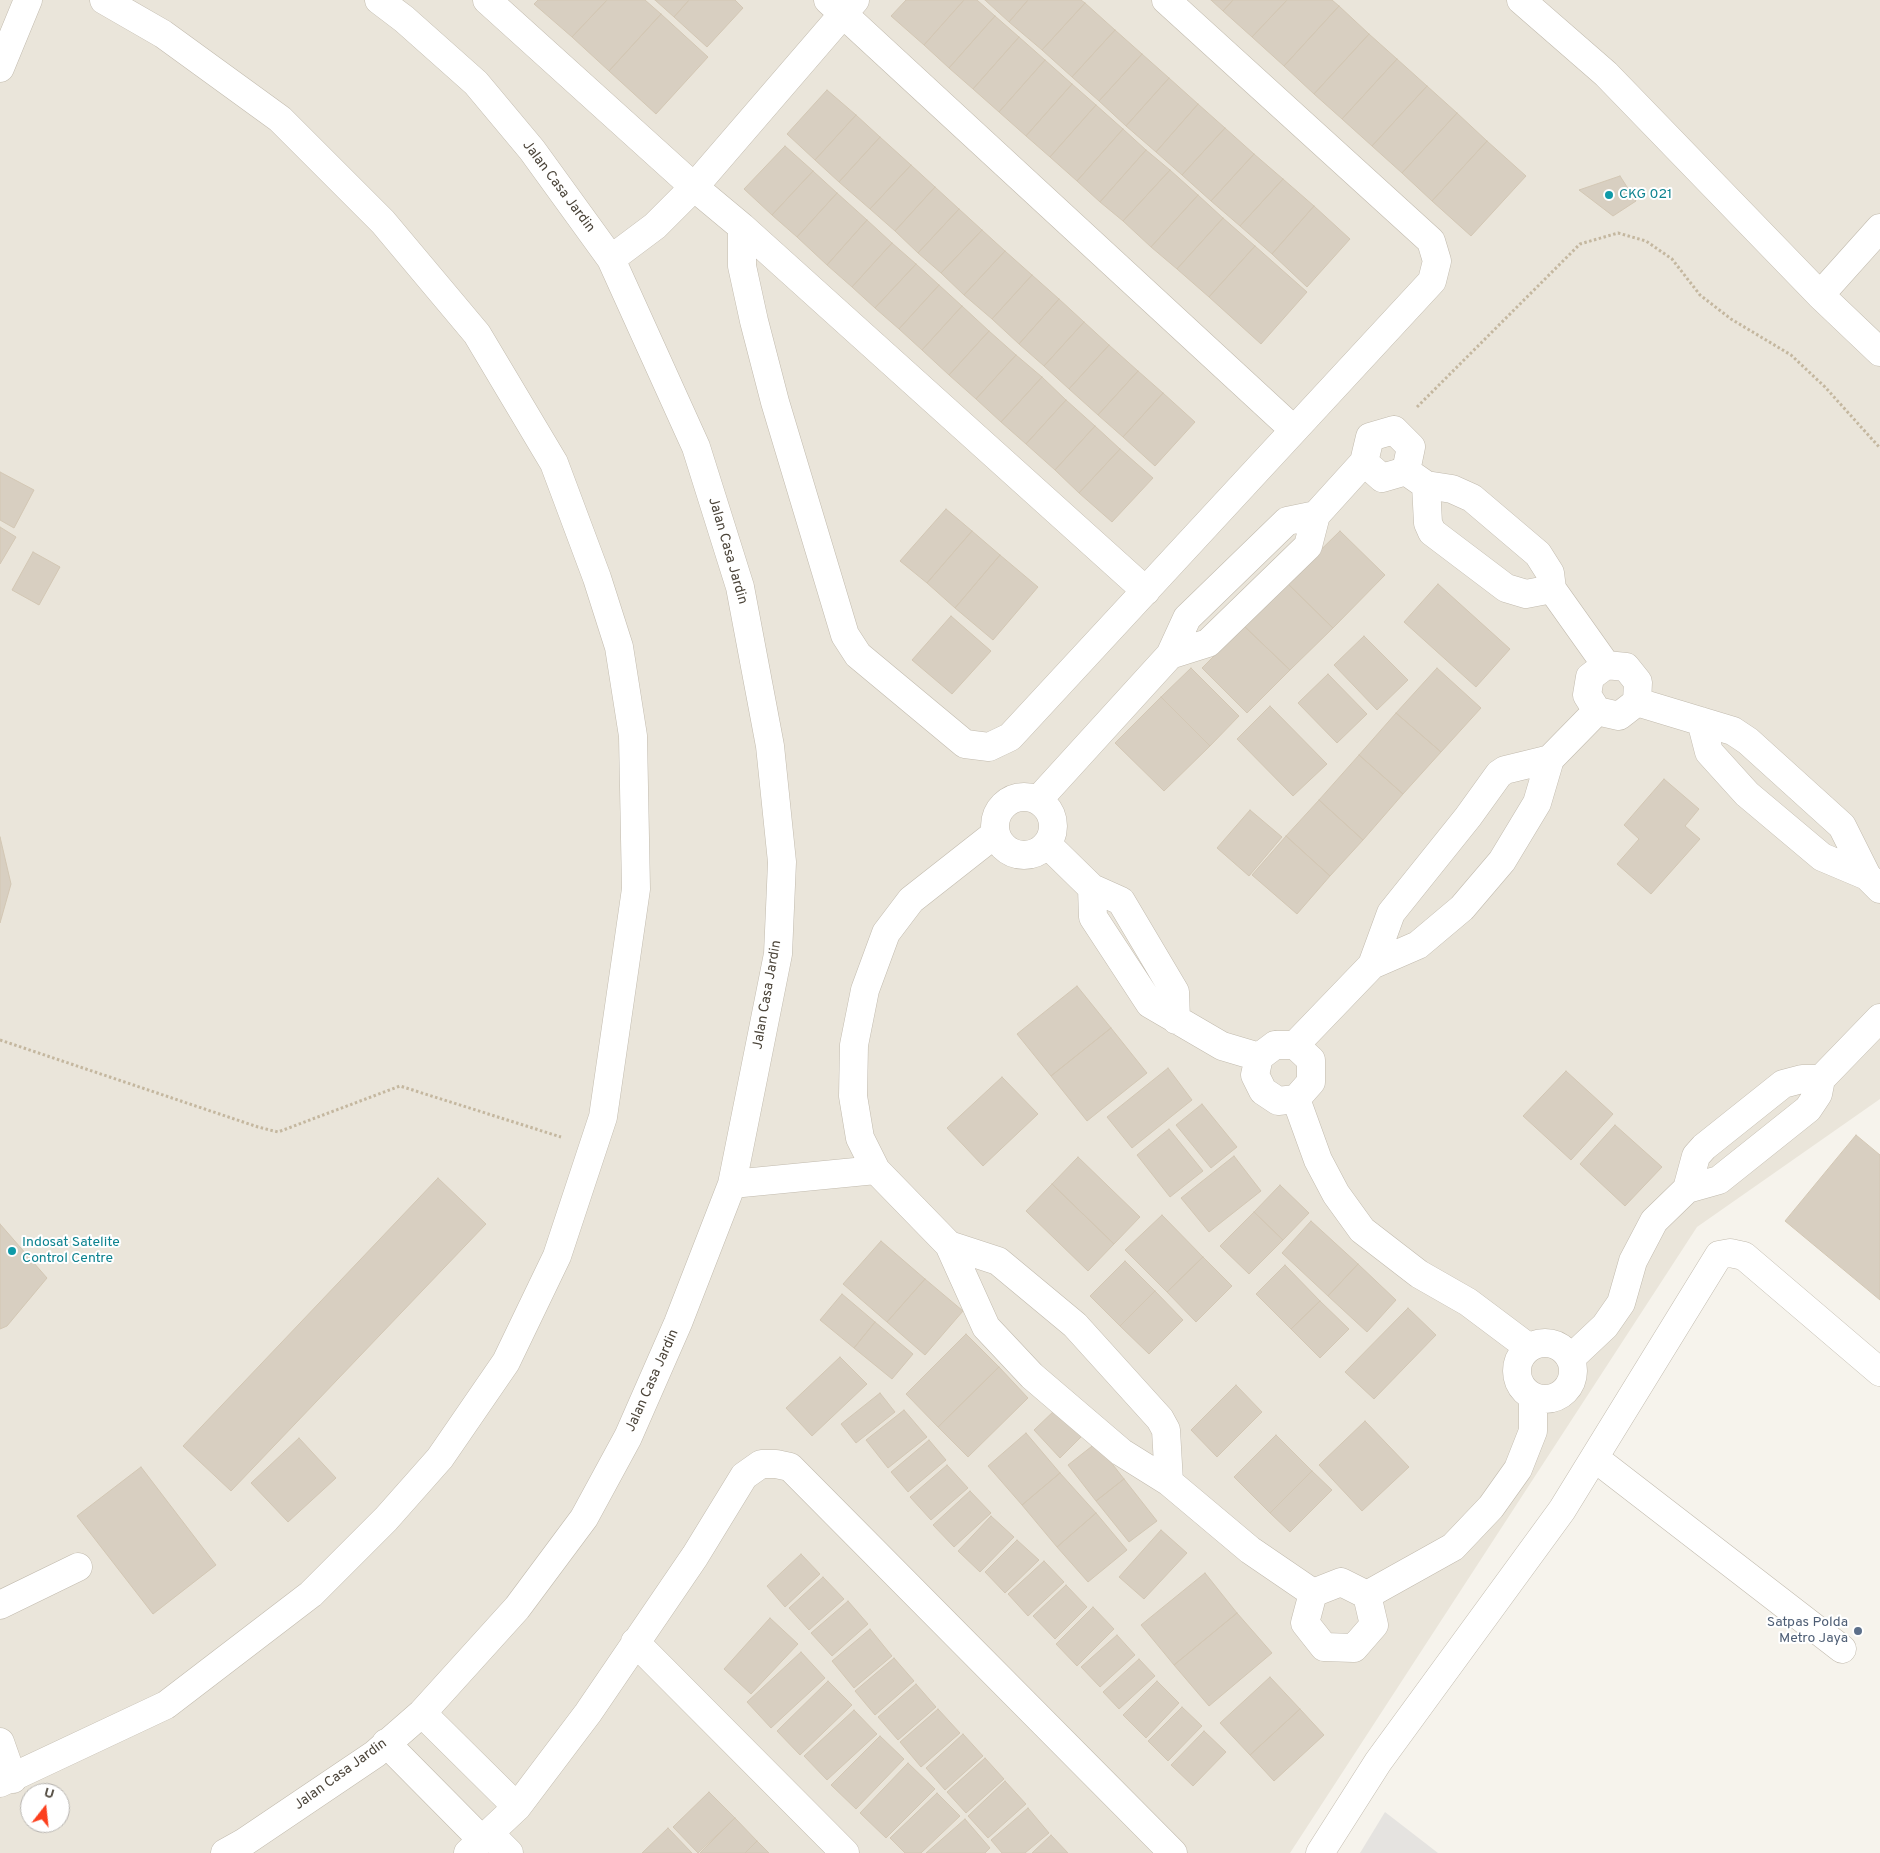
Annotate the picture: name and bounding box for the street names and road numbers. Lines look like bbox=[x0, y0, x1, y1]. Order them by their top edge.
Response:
street label: Jalan Casa Jardin bbox=[518, 138, 598, 236]
street label: Jalan Casa Jardin bbox=[704, 496, 750, 606]
street label: Jalan Casa Jardin bbox=[750, 939, 786, 1051]
street label: Jalan Casa Jardin bbox=[623, 1327, 683, 1435]
street label: Jalan Casa Jardin bbox=[291, 1736, 391, 1814]

